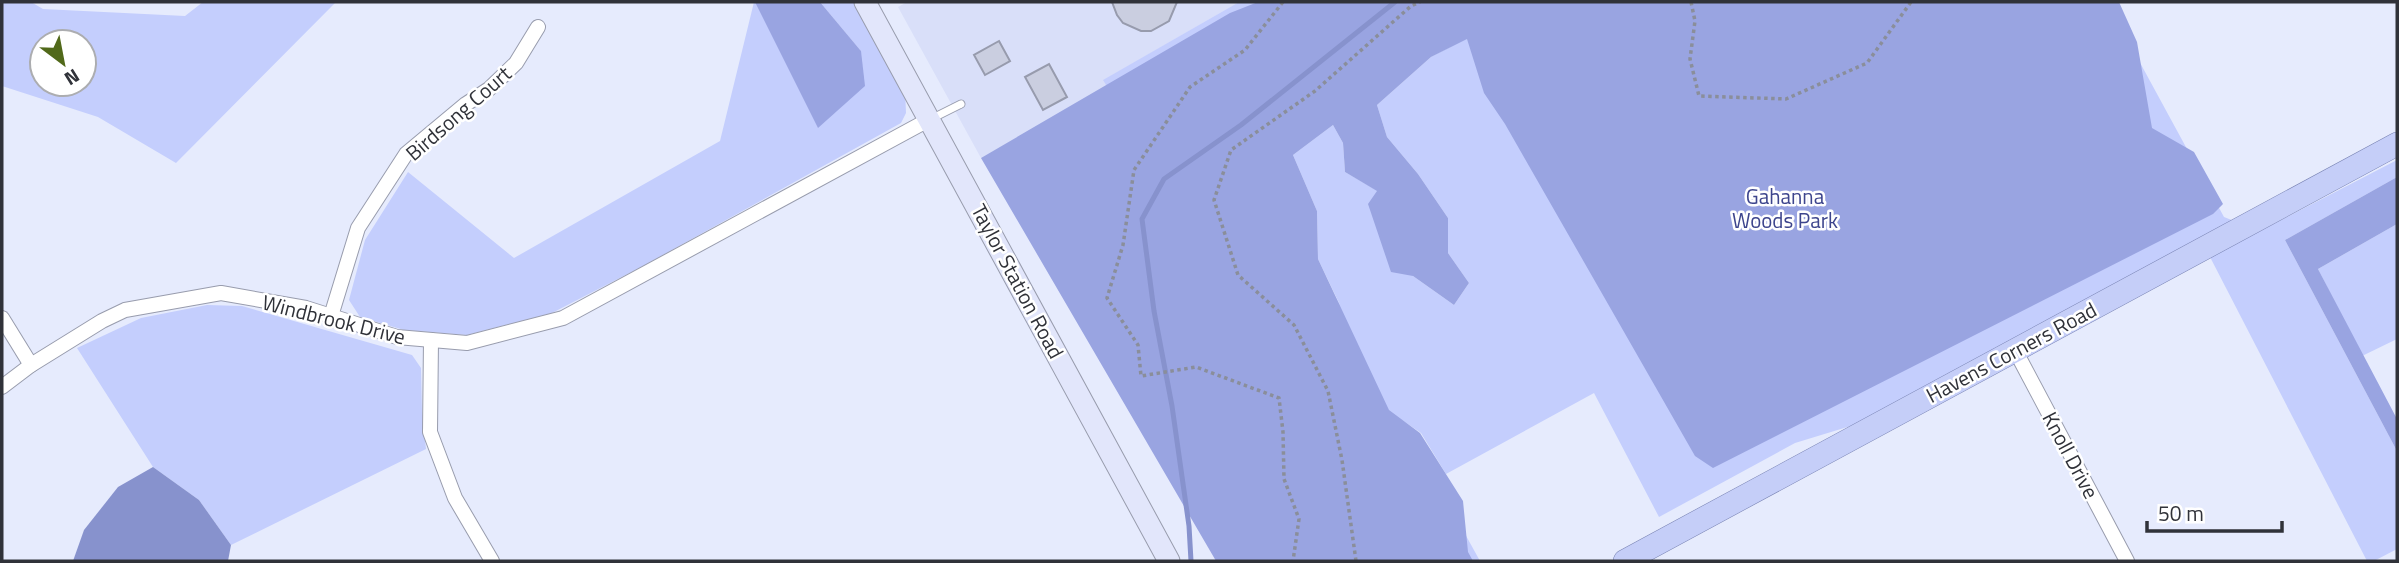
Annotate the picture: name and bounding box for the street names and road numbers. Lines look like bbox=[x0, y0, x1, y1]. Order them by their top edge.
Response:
street label: Birdsong Court bbox=[398, 57, 519, 168]
street label: Taylor Station Road bbox=[964, 198, 1072, 364]
street label: Windbrook Drive bbox=[259, 286, 409, 352]
street label: Havens Corners Road bbox=[1920, 293, 2102, 411]
street label: Knoll Drive bbox=[2035, 406, 2107, 504]

